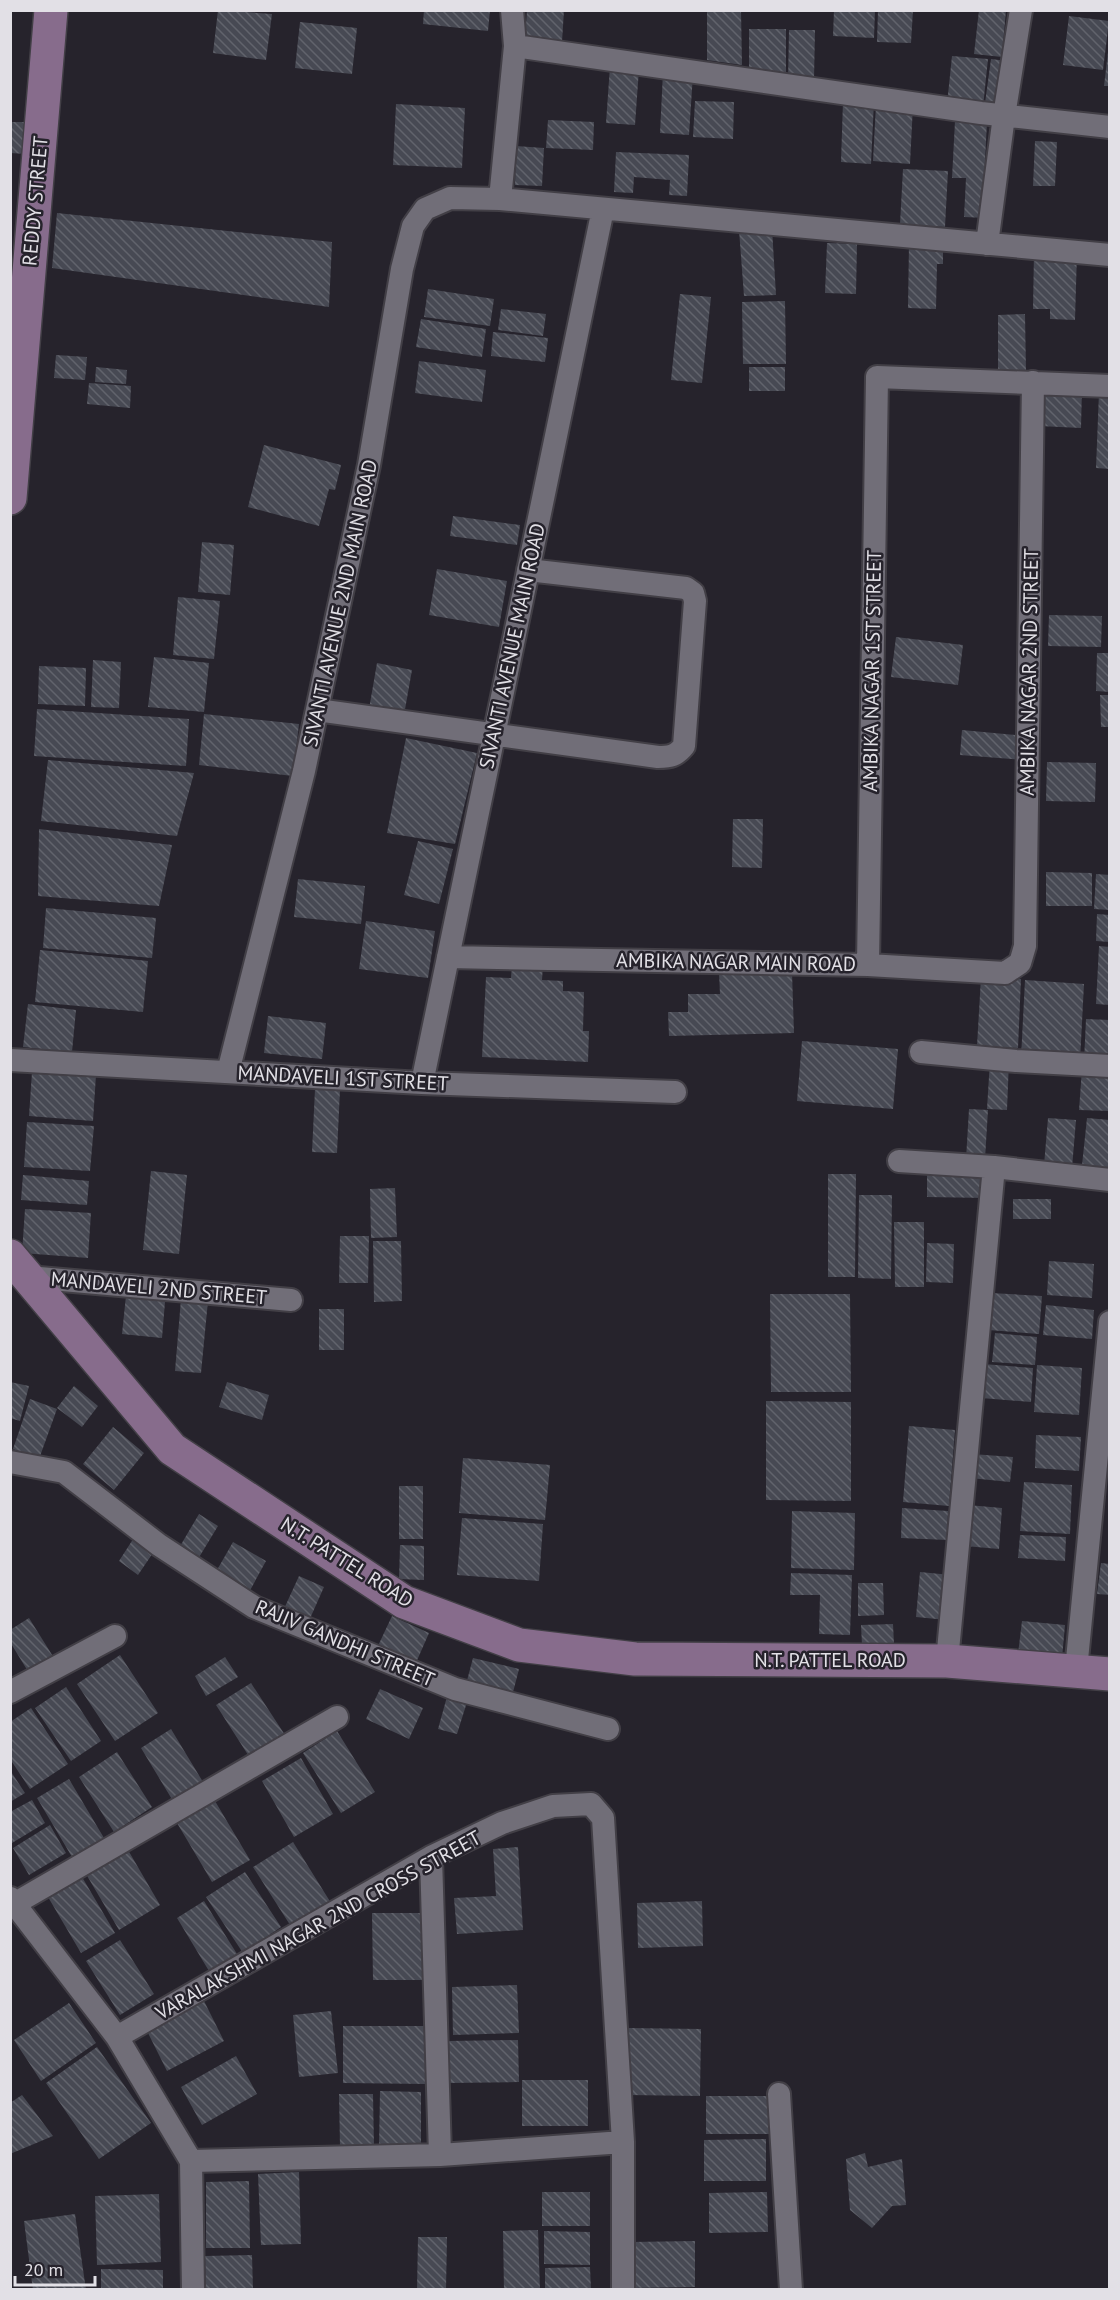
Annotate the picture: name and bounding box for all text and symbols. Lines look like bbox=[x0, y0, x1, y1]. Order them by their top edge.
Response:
street label: REDDY STREET bbox=[16, 135, 54, 267]
street label: SIVANTI AVENUE 2ND MAIN ROAD bbox=[297, 457, 383, 749]
street label: SIVANTI AVENUE MAIN ROAD bbox=[473, 521, 551, 771]
street label: AMBIKA NAGAR 2ND STREET bbox=[1014, 548, 1044, 796]
street label: AMBIKA NAGAR 1ST STREET bbox=[857, 550, 887, 792]
street label: AMBIKA NAGAR MAIN ROAD bbox=[616, 947, 856, 977]
street label: MANDAVELI 1ST STREET bbox=[237, 1059, 449, 1097]
street label: MANDAVELI 2ND STREET bbox=[50, 1266, 268, 1310]
street label: N.T. PATTEL ROAD bbox=[276, 1511, 418, 1613]
street label: RAJIV GANDHI STREET bbox=[252, 1594, 438, 1692]
street label: N.T. PATTEL ROAD bbox=[754, 1647, 906, 1673]
street label: VARALAKSHMI NAGAR 2ND CROSS STREET bbox=[150, 1824, 485, 2026]
scale bar bbox=[15, 2249, 94, 2287]
text: 20 m bbox=[24, 2258, 63, 2281]

